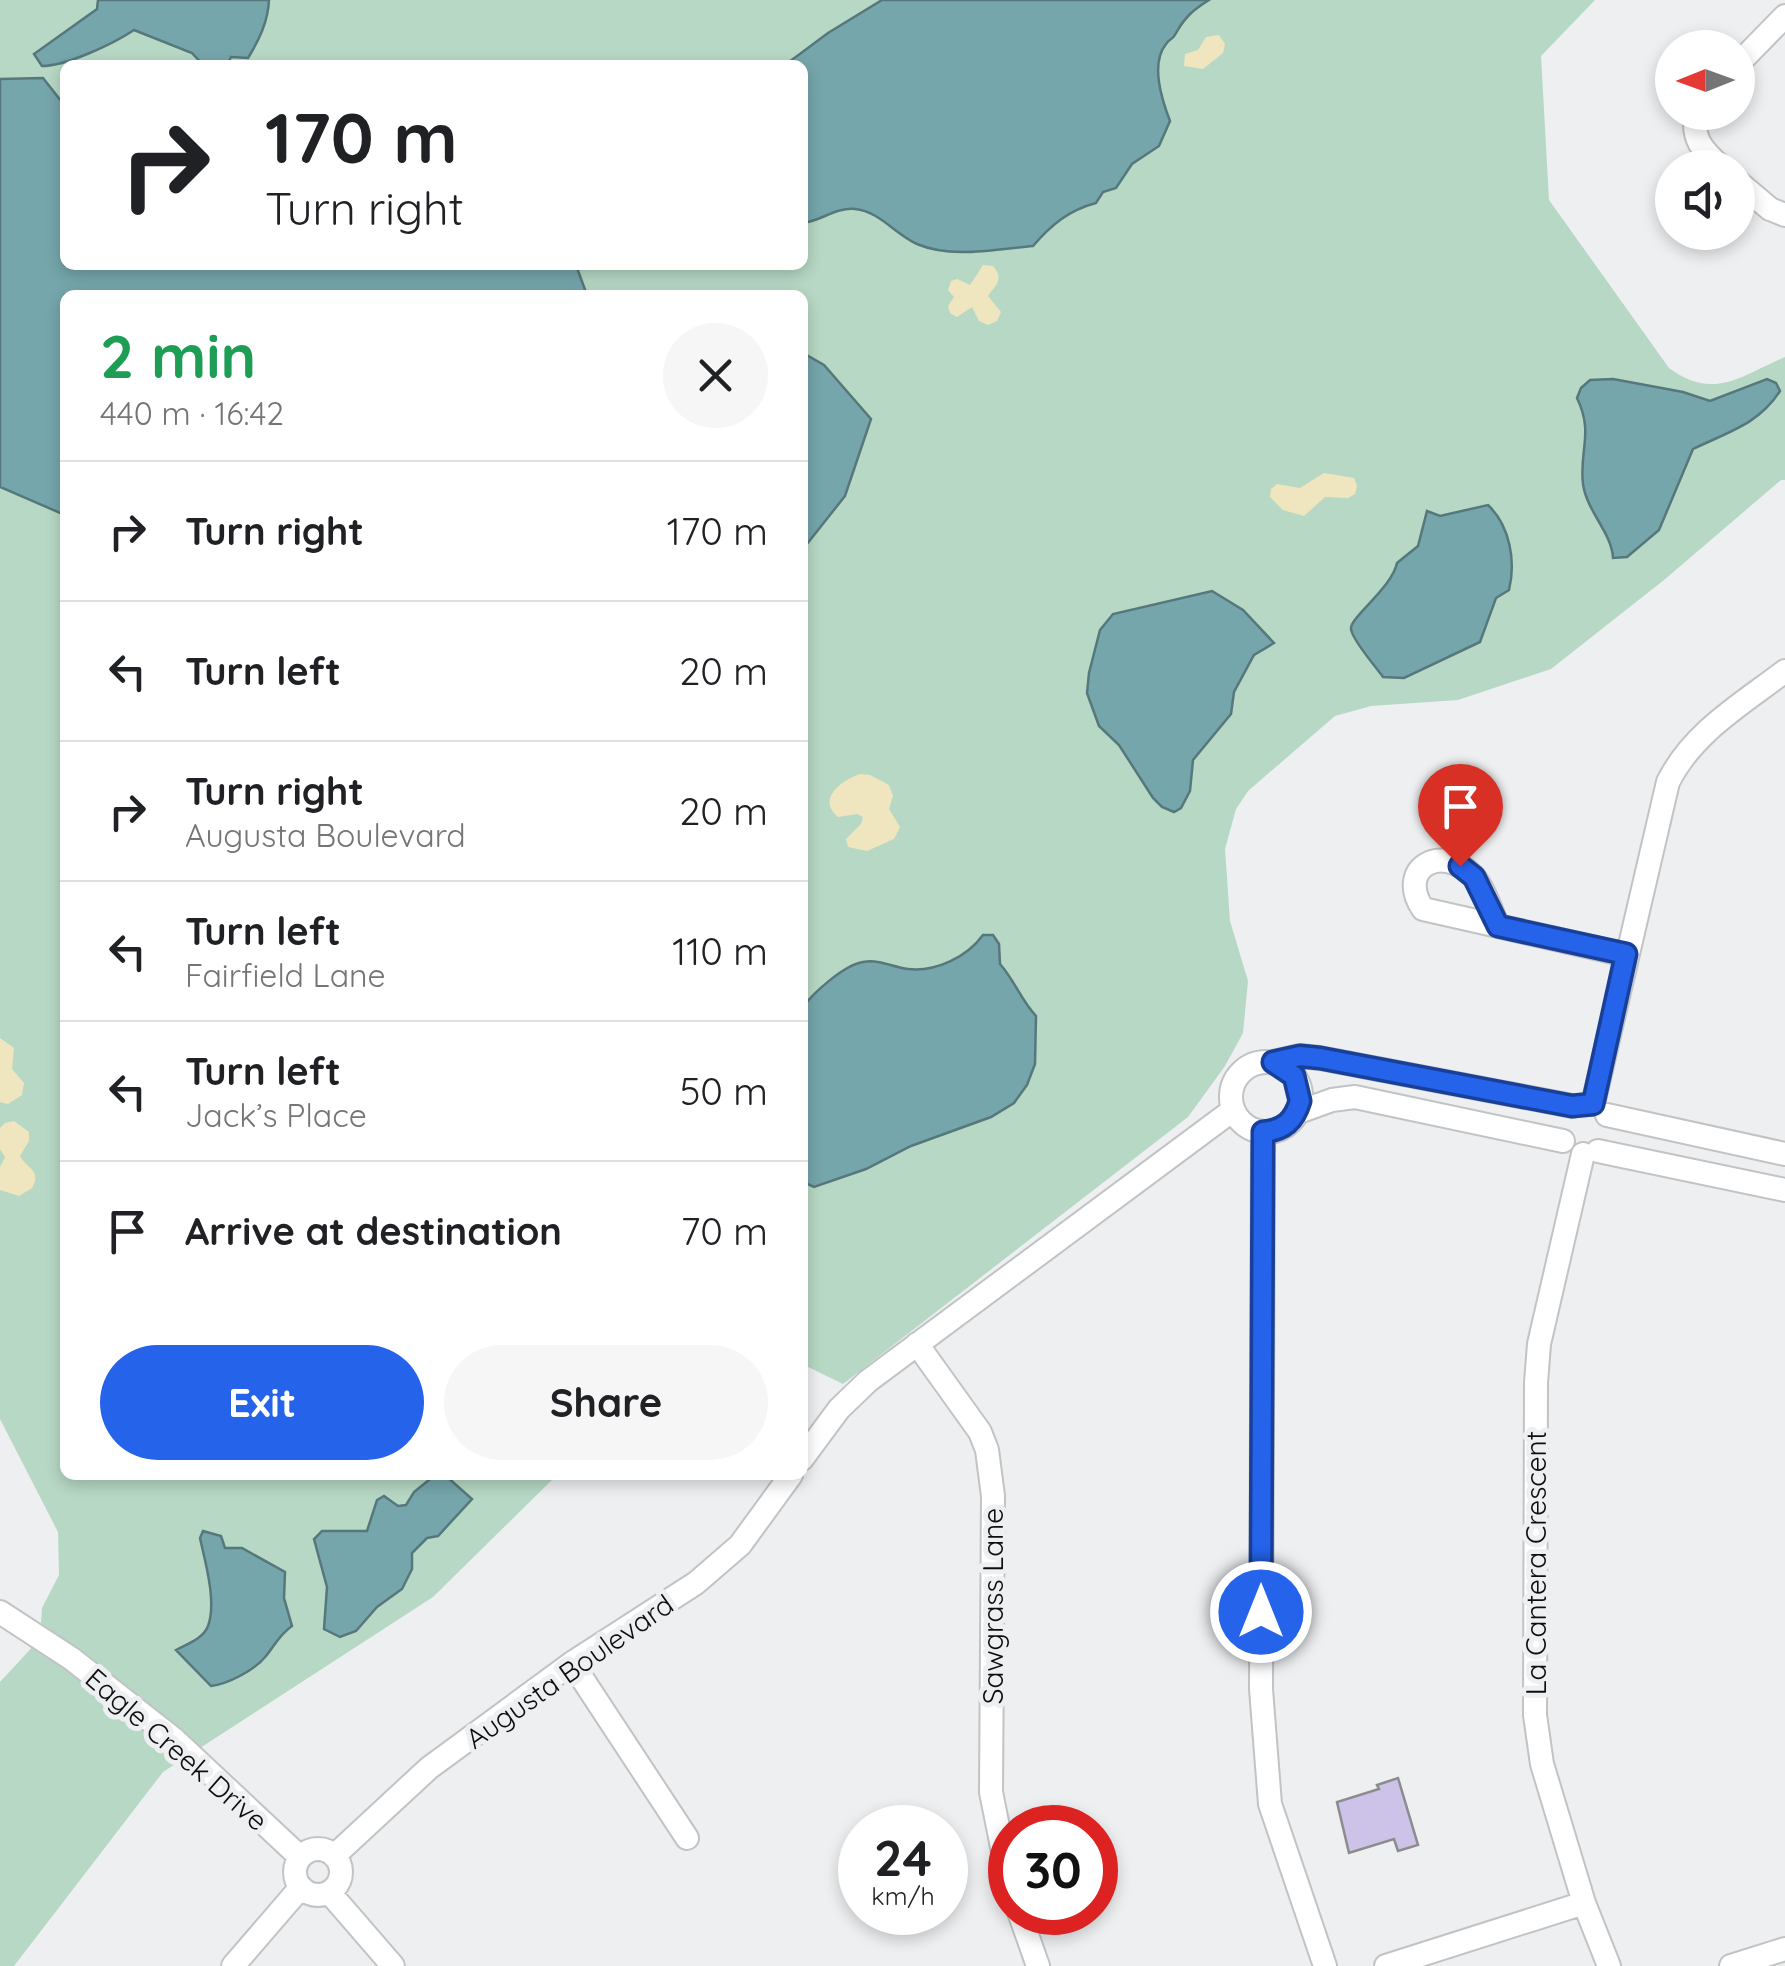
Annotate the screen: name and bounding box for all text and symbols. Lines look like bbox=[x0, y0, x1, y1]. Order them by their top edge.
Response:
north arrow bbox=[1655, 30, 1755, 130]
map controls bbox=[1655, 30, 1755, 250]
text: 170 m bbox=[265, 93, 458, 181]
icon: right bbox=[100, 100, 230, 230]
button: sound bbox=[1655, 150, 1755, 250]
text: Turn right bbox=[265, 180, 464, 236]
text: 2 min bbox=[100, 318, 256, 393]
button: close bbox=[663, 323, 768, 428]
text: 440 m · 16:42 bbox=[100, 393, 284, 433]
icon: right bbox=[100, 504, 155, 559]
text: Turn right bbox=[185, 507, 364, 555]
text: 170 m bbox=[667, 507, 768, 555]
icon: left bbox=[100, 644, 155, 699]
text: Turn left bbox=[185, 647, 341, 695]
text: 20 m bbox=[679, 647, 768, 695]
pin bbox=[1418, 764, 1503, 867]
text: Turn right bbox=[185, 767, 364, 815]
icon: arrive bbox=[1433, 779, 1488, 834]
icon: right bbox=[100, 784, 155, 839]
text: 20 m bbox=[679, 787, 768, 835]
text: Augusta Boulevard bbox=[185, 815, 466, 855]
text: Turn left bbox=[185, 907, 341, 955]
icon: left bbox=[100, 924, 155, 979]
text: 110 m bbox=[672, 927, 768, 975]
text: Fairfield Lane bbox=[185, 955, 386, 995]
text: Turn left bbox=[185, 1047, 341, 1095]
icon: left bbox=[100, 1064, 155, 1119]
text: 50 m bbox=[680, 1067, 768, 1115]
text: Jack’s Place bbox=[185, 1095, 367, 1135]
icon: arrive bbox=[100, 1204, 155, 1259]
text: Arrive at destination bbox=[185, 1207, 562, 1255]
text: 70 m bbox=[681, 1207, 768, 1255]
button: Exit bbox=[100, 1345, 424, 1460]
button: Share bbox=[444, 1345, 768, 1460]
street label: La Cantera Crescent bbox=[1518, 1431, 1553, 1695]
street label: Sawgrass Lane bbox=[975, 1508, 1010, 1704]
position arrow bbox=[1209, 1560, 1313, 1664]
street label: Augusta Boulevard bbox=[458, 1586, 680, 1756]
street label: Eagle Creek Drive bbox=[79, 1660, 275, 1838]
speed limit sign: 30 bbox=[988, 1805, 1118, 1935]
text: 24 bbox=[874, 1826, 932, 1889]
text: km/h bbox=[871, 1880, 935, 1911]

